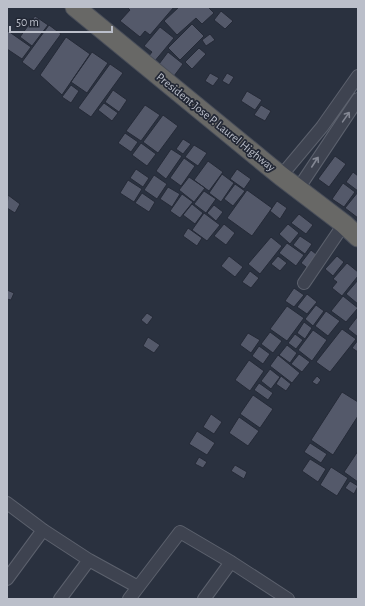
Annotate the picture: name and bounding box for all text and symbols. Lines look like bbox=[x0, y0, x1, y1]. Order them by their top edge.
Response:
scale bar bbox=[10, 8, 112, 34]
text: 50 m bbox=[16, 16, 39, 28]
street label: President Jose P. Laurel Highway bbox=[154, 70, 278, 174]
one-way arrow bbox=[342, 112, 350, 123]
one-way arrow bbox=[312, 156, 320, 168]

